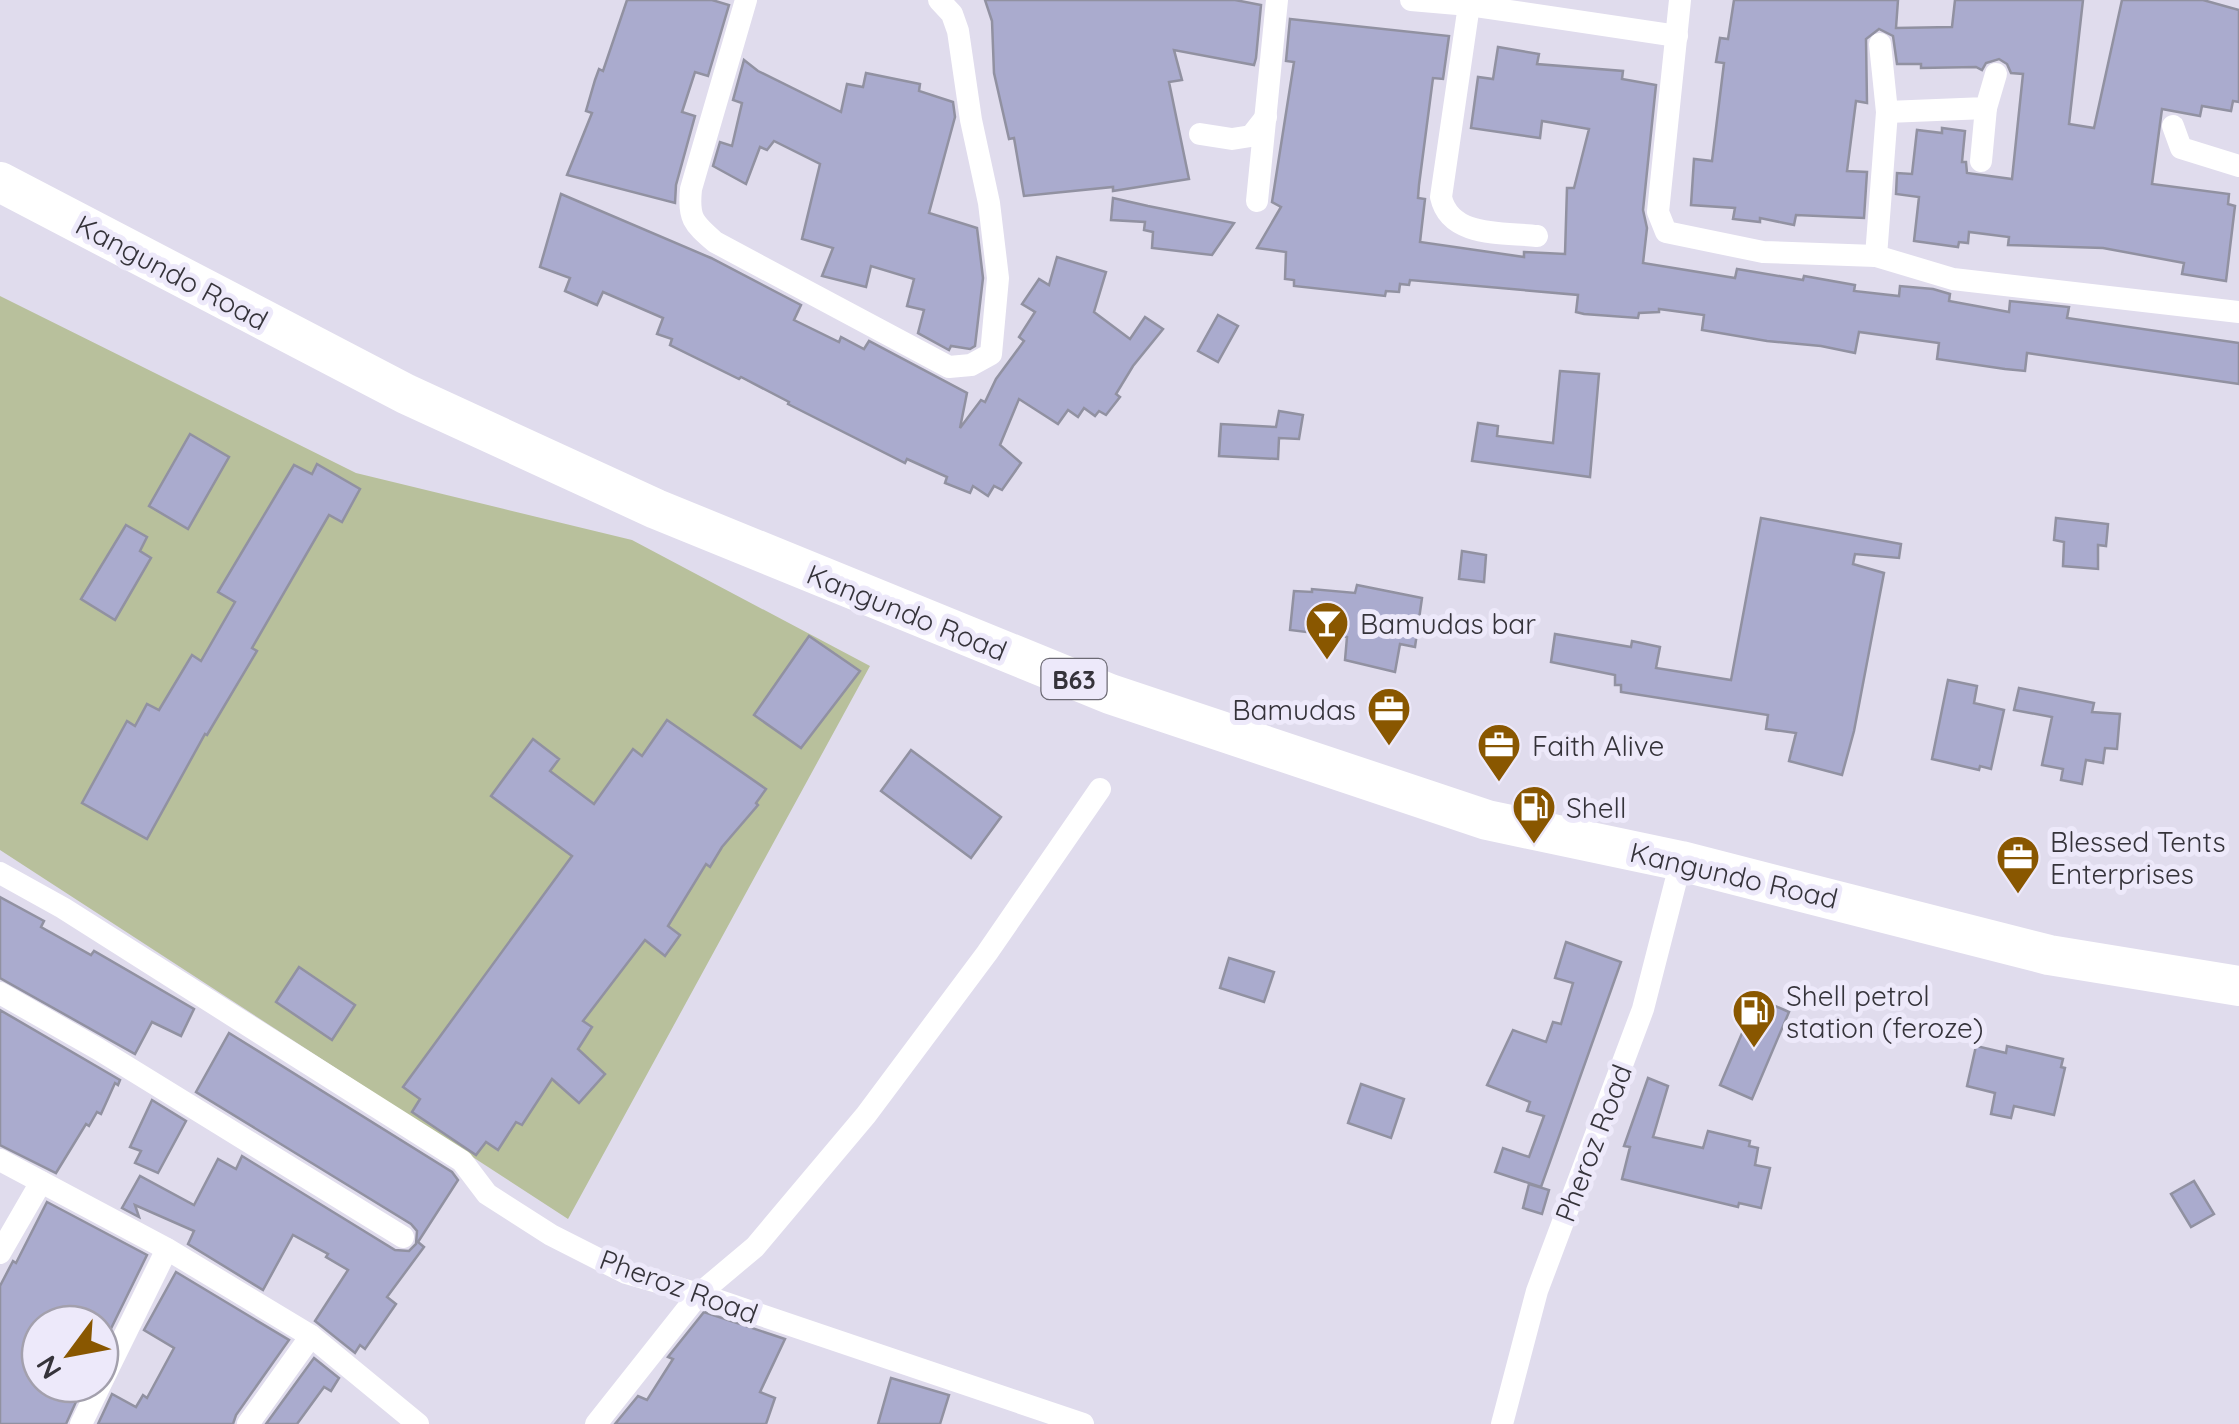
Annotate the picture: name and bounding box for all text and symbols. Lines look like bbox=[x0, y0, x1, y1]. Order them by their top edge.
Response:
street label: Kangundo Road bbox=[70, 207, 274, 337]
street label: Kangundo Road bbox=[802, 556, 1012, 668]
bar icon: Bamudas bar bbox=[1304, 600, 1350, 661]
place label: Bamudas bar bbox=[1360, 606, 1536, 641]
road number: B63 bbox=[1042, 659, 1106, 699]
office icon: Bamudas bbox=[1366, 686, 1412, 747]
place label: Bamudas bbox=[1232, 692, 1356, 727]
office icon: Faith Alive bbox=[1476, 722, 1522, 783]
place label: Faith Alive bbox=[1532, 728, 1664, 763]
fuel station icon: Shell bbox=[1511, 784, 1557, 845]
place label: Shell bbox=[1566, 790, 1626, 825]
place label: Blessed Tents Enterprises bbox=[2050, 824, 2226, 891]
street label: Kangundo Road bbox=[1627, 834, 1841, 916]
office icon: Blessed Tents Enterprises bbox=[1995, 834, 2041, 895]
place label: Shell petrol station (feroze) bbox=[1786, 978, 1983, 1045]
fuel station icon: Shell petrol station (feroze) bbox=[1731, 988, 1777, 1049]
street label: Pheroz Road bbox=[1547, 1059, 1639, 1227]
street label: Pheroz Road bbox=[595, 1241, 763, 1331]
north arrow bbox=[20, 1304, 120, 1404]
text: N bbox=[28, 1350, 69, 1386]

